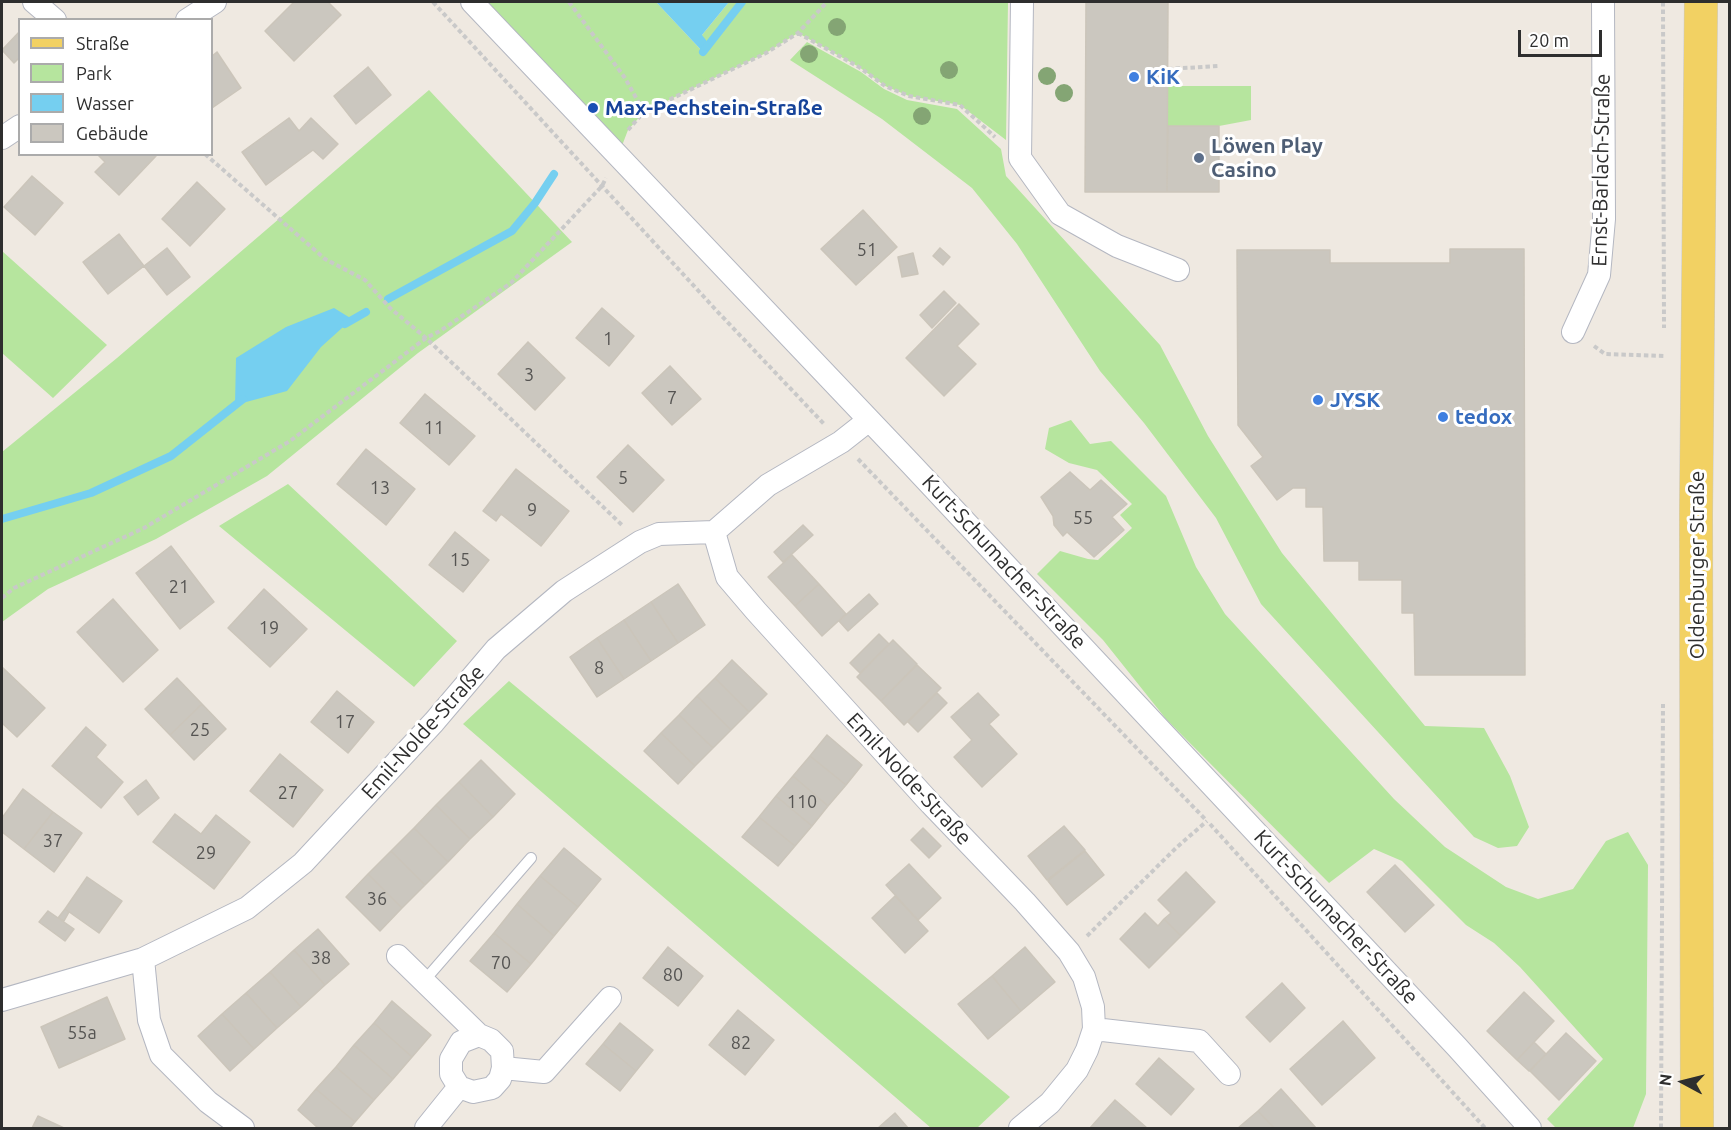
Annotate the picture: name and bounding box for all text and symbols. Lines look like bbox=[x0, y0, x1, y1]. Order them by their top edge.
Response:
legend bbox=[18, 18, 213, 156]
scale bar bbox=[1521, 18, 1605, 56]
text: 20 m bbox=[1529, 30, 1569, 50]
text: Straße bbox=[76, 33, 129, 53]
text: Park bbox=[76, 63, 112, 83]
place label: KiK bbox=[1146, 64, 1180, 90]
marker: KiK bbox=[1127, 70, 1141, 84]
street label: Ernst-Barlach-Straße bbox=[1587, 73, 1615, 267]
text: Wasser bbox=[76, 93, 134, 113]
place label: Max-Pechstein-Straße bbox=[605, 95, 823, 121]
marker: Max-Pechstein-Straße bbox=[586, 101, 600, 115]
text: Gebäude bbox=[76, 123, 148, 143]
place label: Löwen Play Casino bbox=[1211, 133, 1323, 183]
marker: Löwen Play Casino bbox=[1192, 151, 1206, 165]
house number: 51 bbox=[857, 239, 877, 261]
house number: 1 bbox=[603, 328, 613, 350]
house number: 3 bbox=[524, 364, 534, 386]
house number: 7 bbox=[667, 387, 677, 409]
place label: JYSK bbox=[1330, 387, 1380, 413]
marker: JYSK bbox=[1311, 393, 1325, 407]
place label: tedox bbox=[1455, 404, 1512, 430]
marker: tedox bbox=[1436, 410, 1450, 424]
house number: 11 bbox=[424, 417, 444, 439]
house number: 5 bbox=[618, 467, 628, 489]
street label: Kurt-Schumacher-Straße bbox=[917, 470, 1091, 654]
street label: Oldenburger Straße bbox=[1684, 471, 1710, 659]
house number: 13 bbox=[370, 477, 390, 499]
house number: 9 bbox=[527, 499, 537, 521]
house number: 55 bbox=[1073, 507, 1093, 529]
house number: 15 bbox=[450, 549, 470, 571]
house number: 21 bbox=[169, 576, 189, 598]
house number: 19 bbox=[259, 617, 279, 639]
house number: 8 bbox=[594, 657, 604, 679]
street label: Emil-Nolde-Straße bbox=[356, 660, 490, 804]
street label: Emil-Nolde-Straße bbox=[841, 708, 977, 850]
house number: 17 bbox=[335, 711, 355, 733]
house number: 25 bbox=[190, 719, 210, 741]
house number: 27 bbox=[278, 782, 298, 804]
house number: 110 bbox=[787, 791, 817, 813]
street label: Kurt-Schumacher-Straße bbox=[1249, 825, 1423, 1009]
house number: 37 bbox=[43, 830, 63, 852]
house number: 29 bbox=[196, 842, 216, 864]
house number: 36 bbox=[367, 888, 387, 910]
house number: 38 bbox=[311, 947, 331, 969]
house number: 70 bbox=[491, 952, 511, 974]
house number: 80 bbox=[663, 964, 683, 986]
house number: 55a bbox=[67, 1022, 97, 1044]
house number: 82 bbox=[731, 1032, 751, 1054]
north arrow bbox=[1653, 1052, 1713, 1112]
text: N bbox=[1655, 1073, 1675, 1087]

